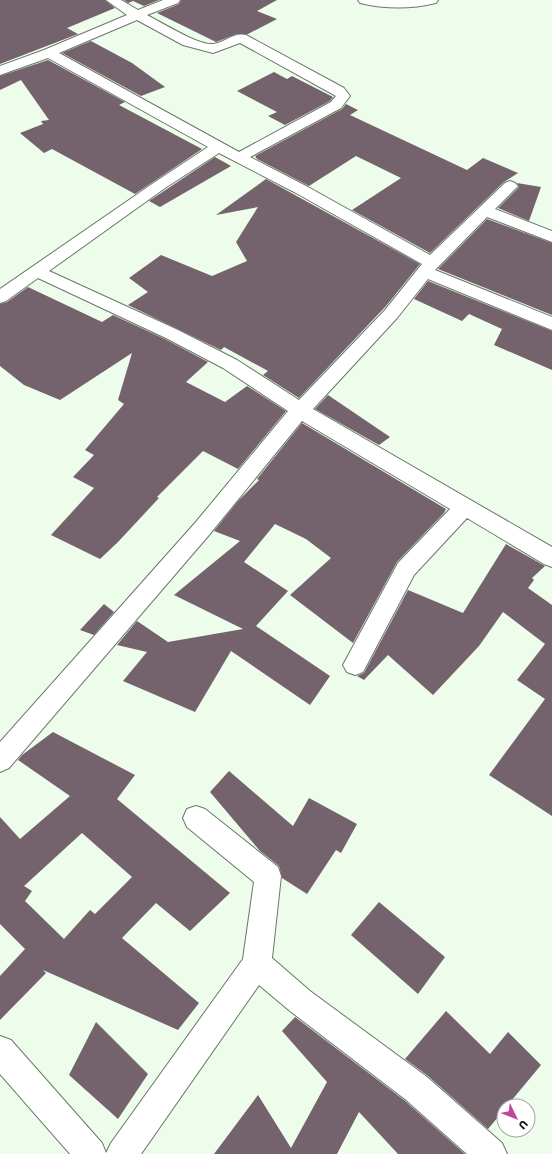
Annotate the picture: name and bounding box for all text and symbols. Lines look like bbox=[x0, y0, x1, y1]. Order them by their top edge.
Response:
north arrow bbox=[496, 1098, 536, 1138]
text: U bbox=[515, 1117, 532, 1133]

